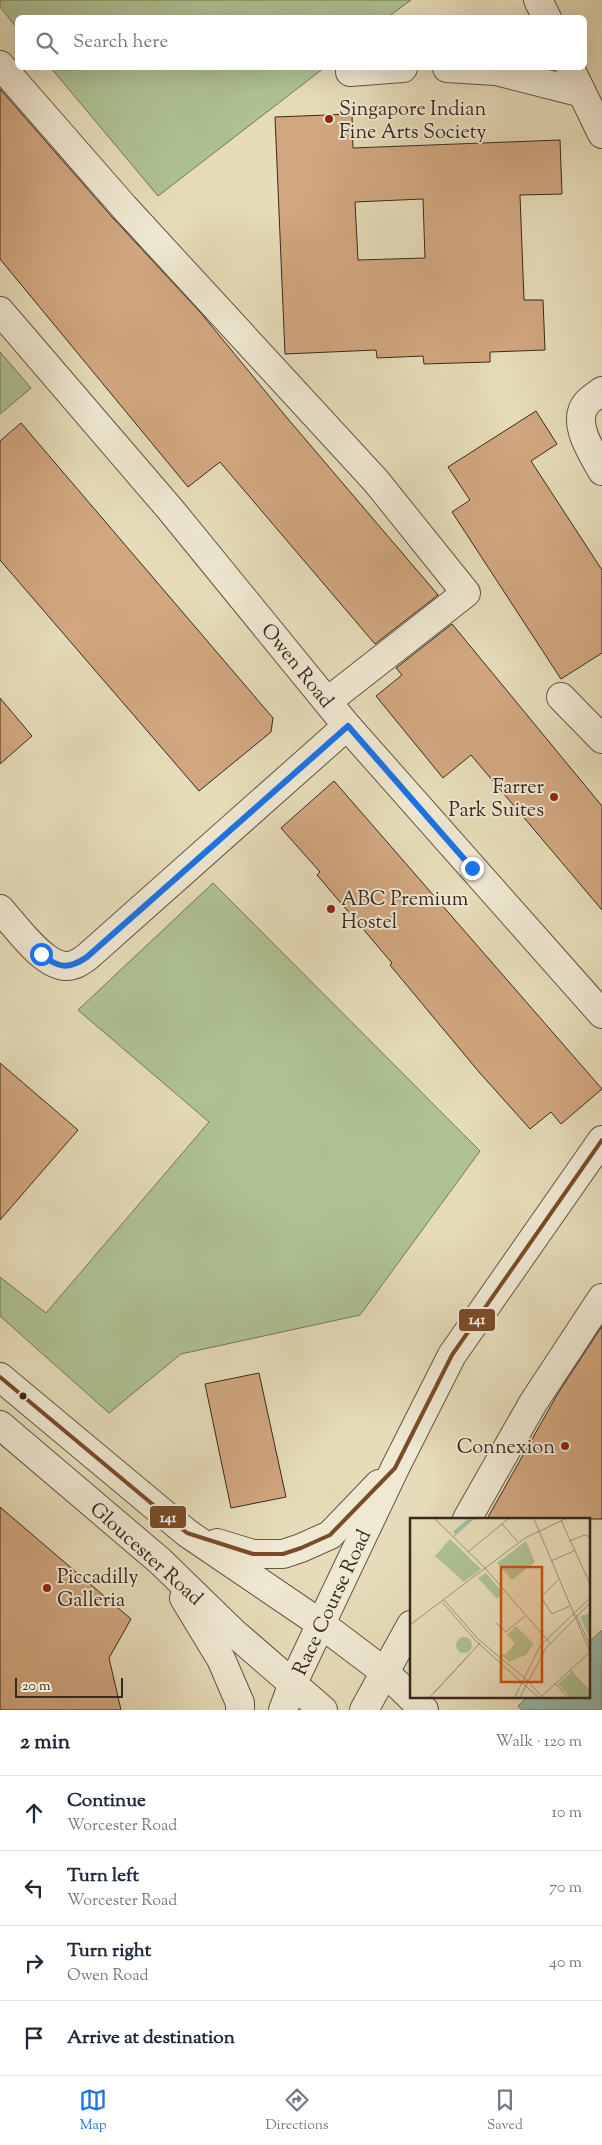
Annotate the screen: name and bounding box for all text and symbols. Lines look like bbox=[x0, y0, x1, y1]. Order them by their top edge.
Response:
search box bbox=[15, 15, 587, 70]
icon: search bbox=[33, 29, 61, 57]
text: Search here bbox=[73, 29, 168, 56]
place label: Singapore Indian Fine Arts Society bbox=[339, 96, 486, 148]
marker: Singapore Indian Fine Arts Society bbox=[323, 113, 335, 125]
street label: Owen Road bbox=[253, 618, 339, 715]
place label: Farrer Park Suites bbox=[448, 774, 544, 826]
marker: Farrer Park Suites bbox=[548, 791, 560, 803]
route end bbox=[461, 857, 484, 880]
place label: ABC Premium Hostel bbox=[341, 886, 469, 938]
marker: ABC Premium Hostel bbox=[325, 903, 337, 915]
route start bbox=[30, 943, 53, 966]
line badge: 141 bbox=[458, 1308, 496, 1332]
text: 141 bbox=[469, 1311, 486, 1331]
unlabelled marker bbox=[18, 1391, 28, 1401]
place label: Connexion bbox=[457, 1434, 555, 1463]
marker: Connexion bbox=[559, 1440, 571, 1452]
street label: Gloucester Road bbox=[82, 1496, 208, 1614]
line badge: 141 bbox=[149, 1505, 187, 1529]
text: 141 bbox=[160, 1509, 177, 1529]
inset map bbox=[410, 1518, 590, 1698]
street label: Race Course Road bbox=[287, 1525, 380, 1681]
place label: Piccadilly Galleria bbox=[57, 1564, 139, 1616]
marker: Piccadilly Galleria bbox=[41, 1582, 53, 1594]
scale bar bbox=[15, 1675, 122, 1698]
text: 20 m bbox=[22, 1677, 51, 1697]
text: 2 min bbox=[20, 1728, 70, 1758]
text: Walk · 120 m bbox=[496, 1731, 582, 1754]
text: Continue bbox=[67, 1788, 146, 1815]
icon: ahead bbox=[20, 1799, 48, 1827]
text: 10 m bbox=[552, 1802, 582, 1825]
text: Worcester Road bbox=[67, 1815, 177, 1838]
text: Turn left bbox=[67, 1863, 139, 1890]
icon: left bbox=[20, 1874, 48, 1902]
text: 70 m bbox=[549, 1877, 582, 1900]
text: Worcester Road bbox=[67, 1890, 177, 1913]
text: Turn right bbox=[67, 1938, 151, 1965]
icon: right bbox=[20, 1949, 48, 1977]
text: 40 m bbox=[549, 1952, 582, 1975]
text: Owen Road bbox=[67, 1965, 148, 1988]
icon: arrive bbox=[20, 2024, 48, 2052]
text: Arrive at destination bbox=[67, 2025, 235, 2052]
tab: Map bbox=[79, 2086, 107, 2136]
tab: Directions bbox=[265, 2086, 329, 2136]
tab: Saved bbox=[487, 2086, 523, 2136]

